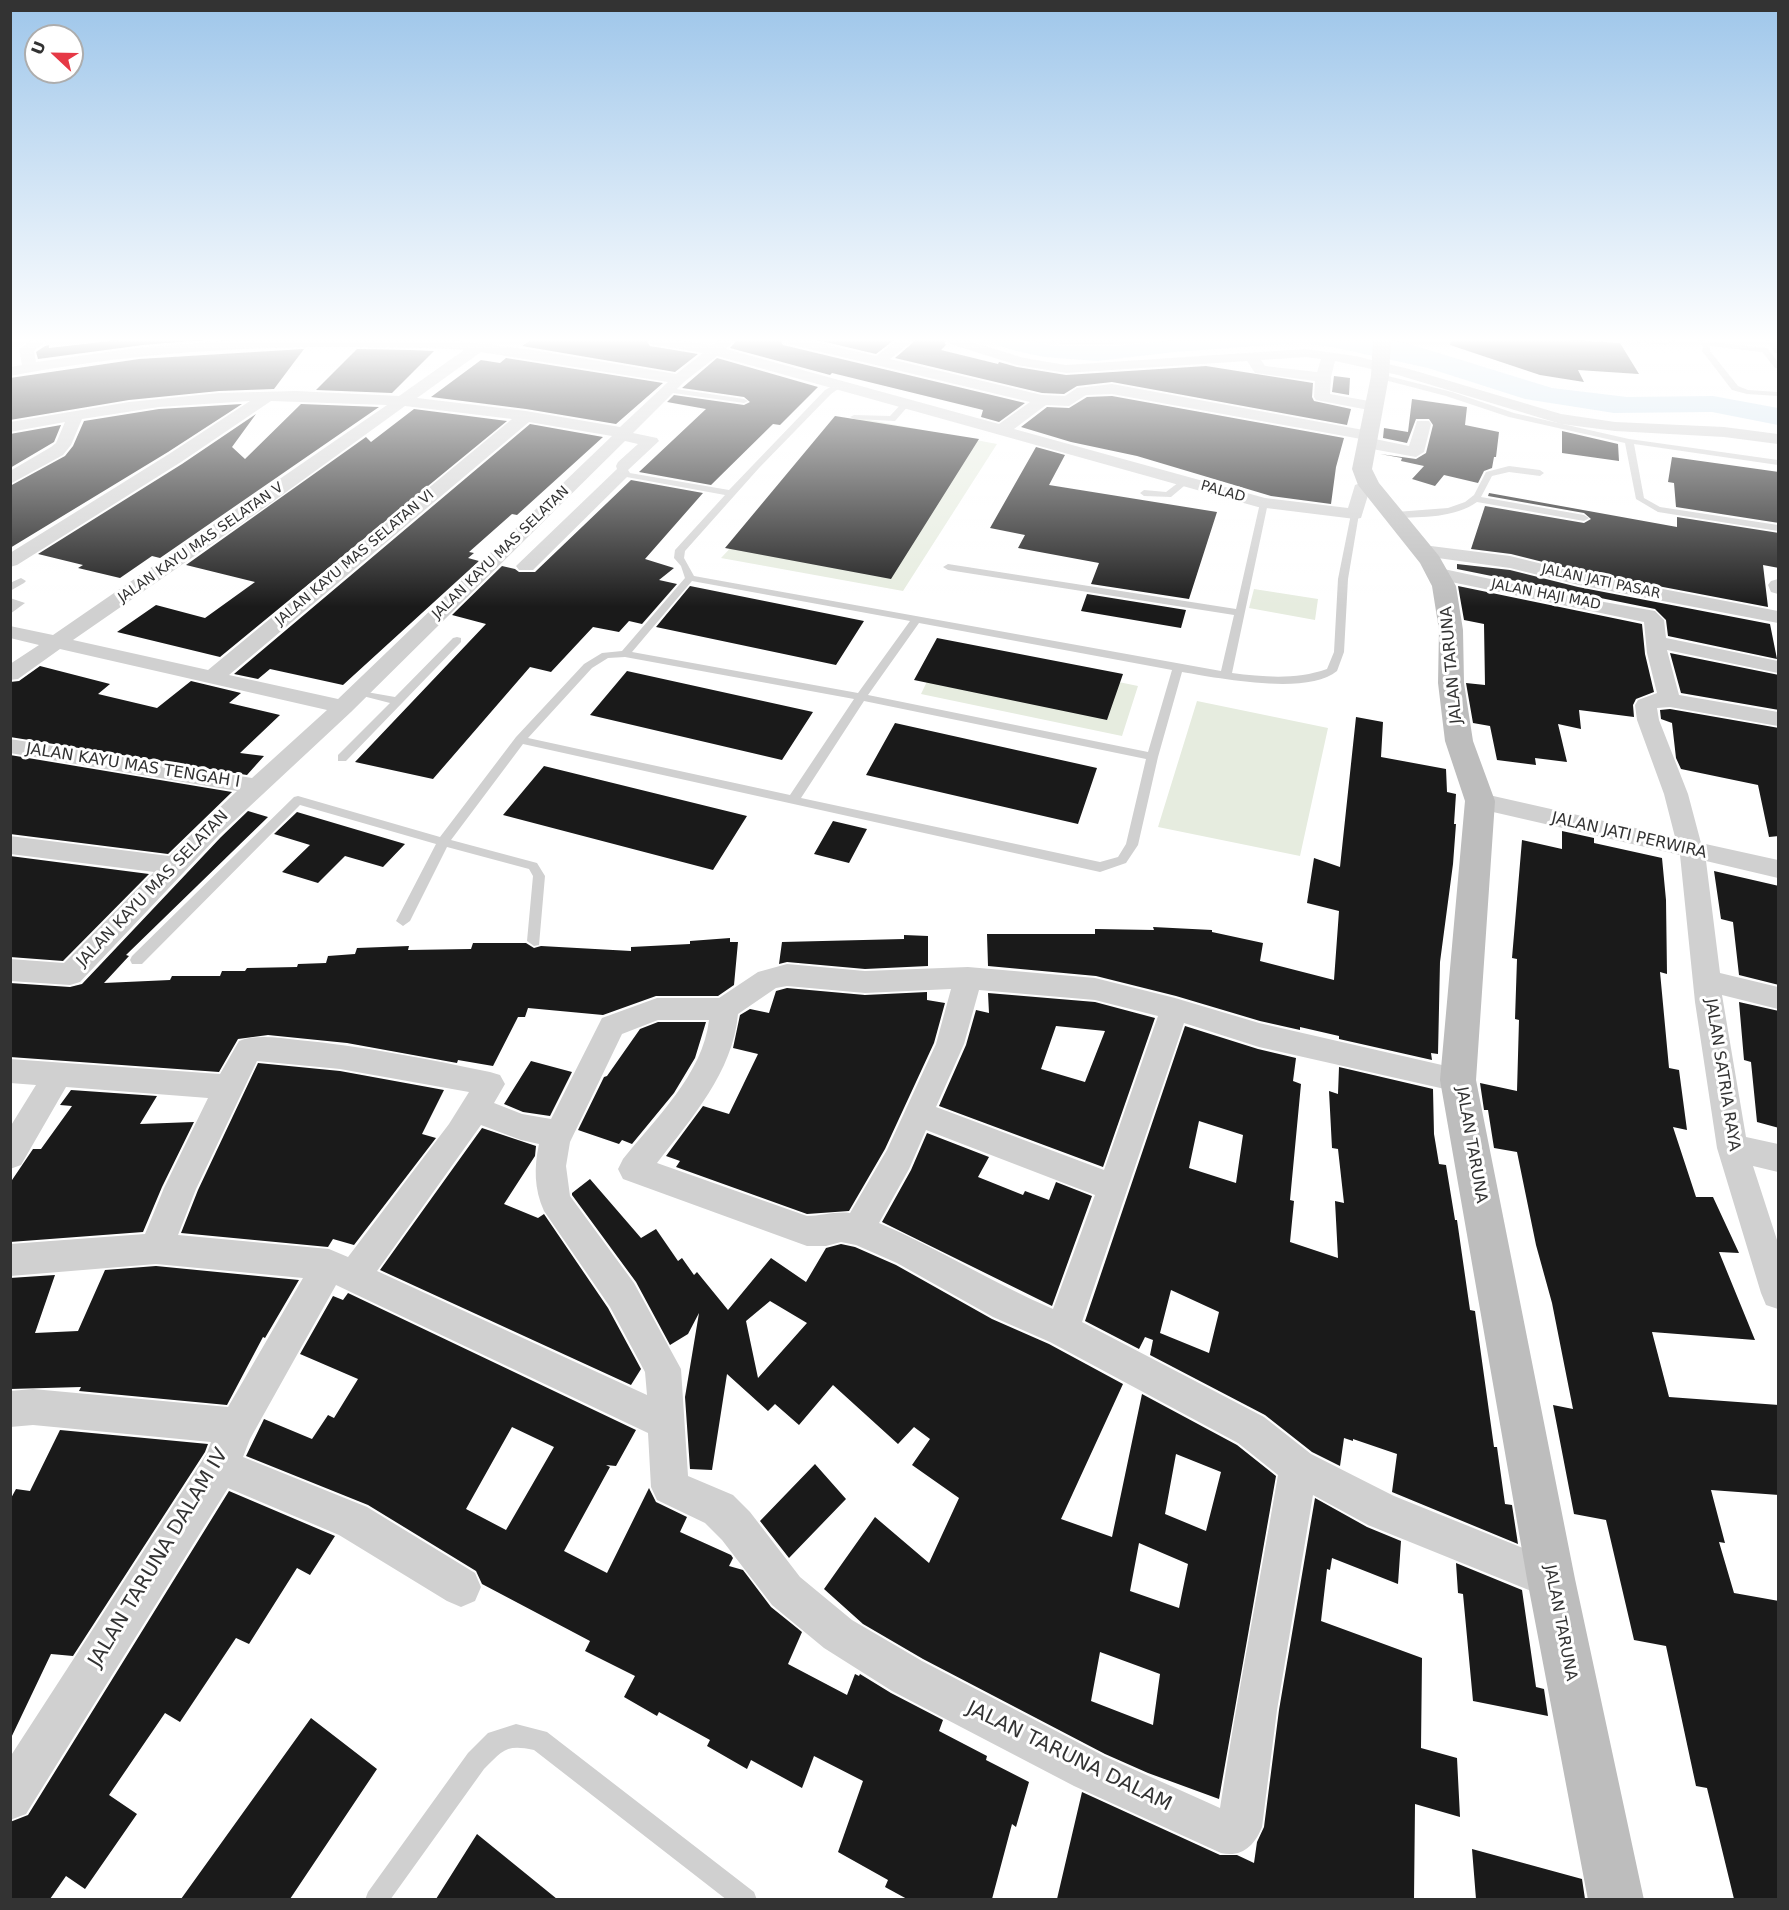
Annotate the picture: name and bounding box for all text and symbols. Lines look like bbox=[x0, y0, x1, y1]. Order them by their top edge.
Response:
north arrow bbox=[24, 24, 84, 84]
text: U bbox=[27, 38, 50, 57]
street label: PALAD bbox=[1199, 478, 1247, 506]
street label: JALAN KAYU MAS SELATAN V bbox=[115, 479, 287, 607]
street label: JALAN KAYU MAS SELATAN bbox=[429, 483, 573, 623]
street label: JALAN KAYU MAS SELATAN VI bbox=[272, 487, 438, 629]
street label: JALAN JATI PASAR bbox=[1540, 561, 1662, 603]
street label: JALAN HAJI MAD bbox=[1490, 576, 1602, 614]
street label: JALAN TARUNA bbox=[1437, 605, 1467, 725]
street label: JALAN KAYU MAS TENGAH I bbox=[25, 740, 241, 792]
street label: JALAN KAYU MAS SELATAN bbox=[73, 807, 233, 971]
street label: JALAN JATI PERWIRA bbox=[1550, 809, 1708, 863]
street label: JALAN SATRIA RAYA bbox=[1700, 997, 1744, 1153]
street label: JALAN TARUNA bbox=[1451, 1085, 1491, 1205]
street label: JALAN TARUNA DALAM IV bbox=[84, 1444, 234, 1672]
street label: JALAN TARUNA bbox=[1539, 1563, 1581, 1683]
street label: JALAN TARUNA DALAM bbox=[963, 1697, 1175, 1817]

